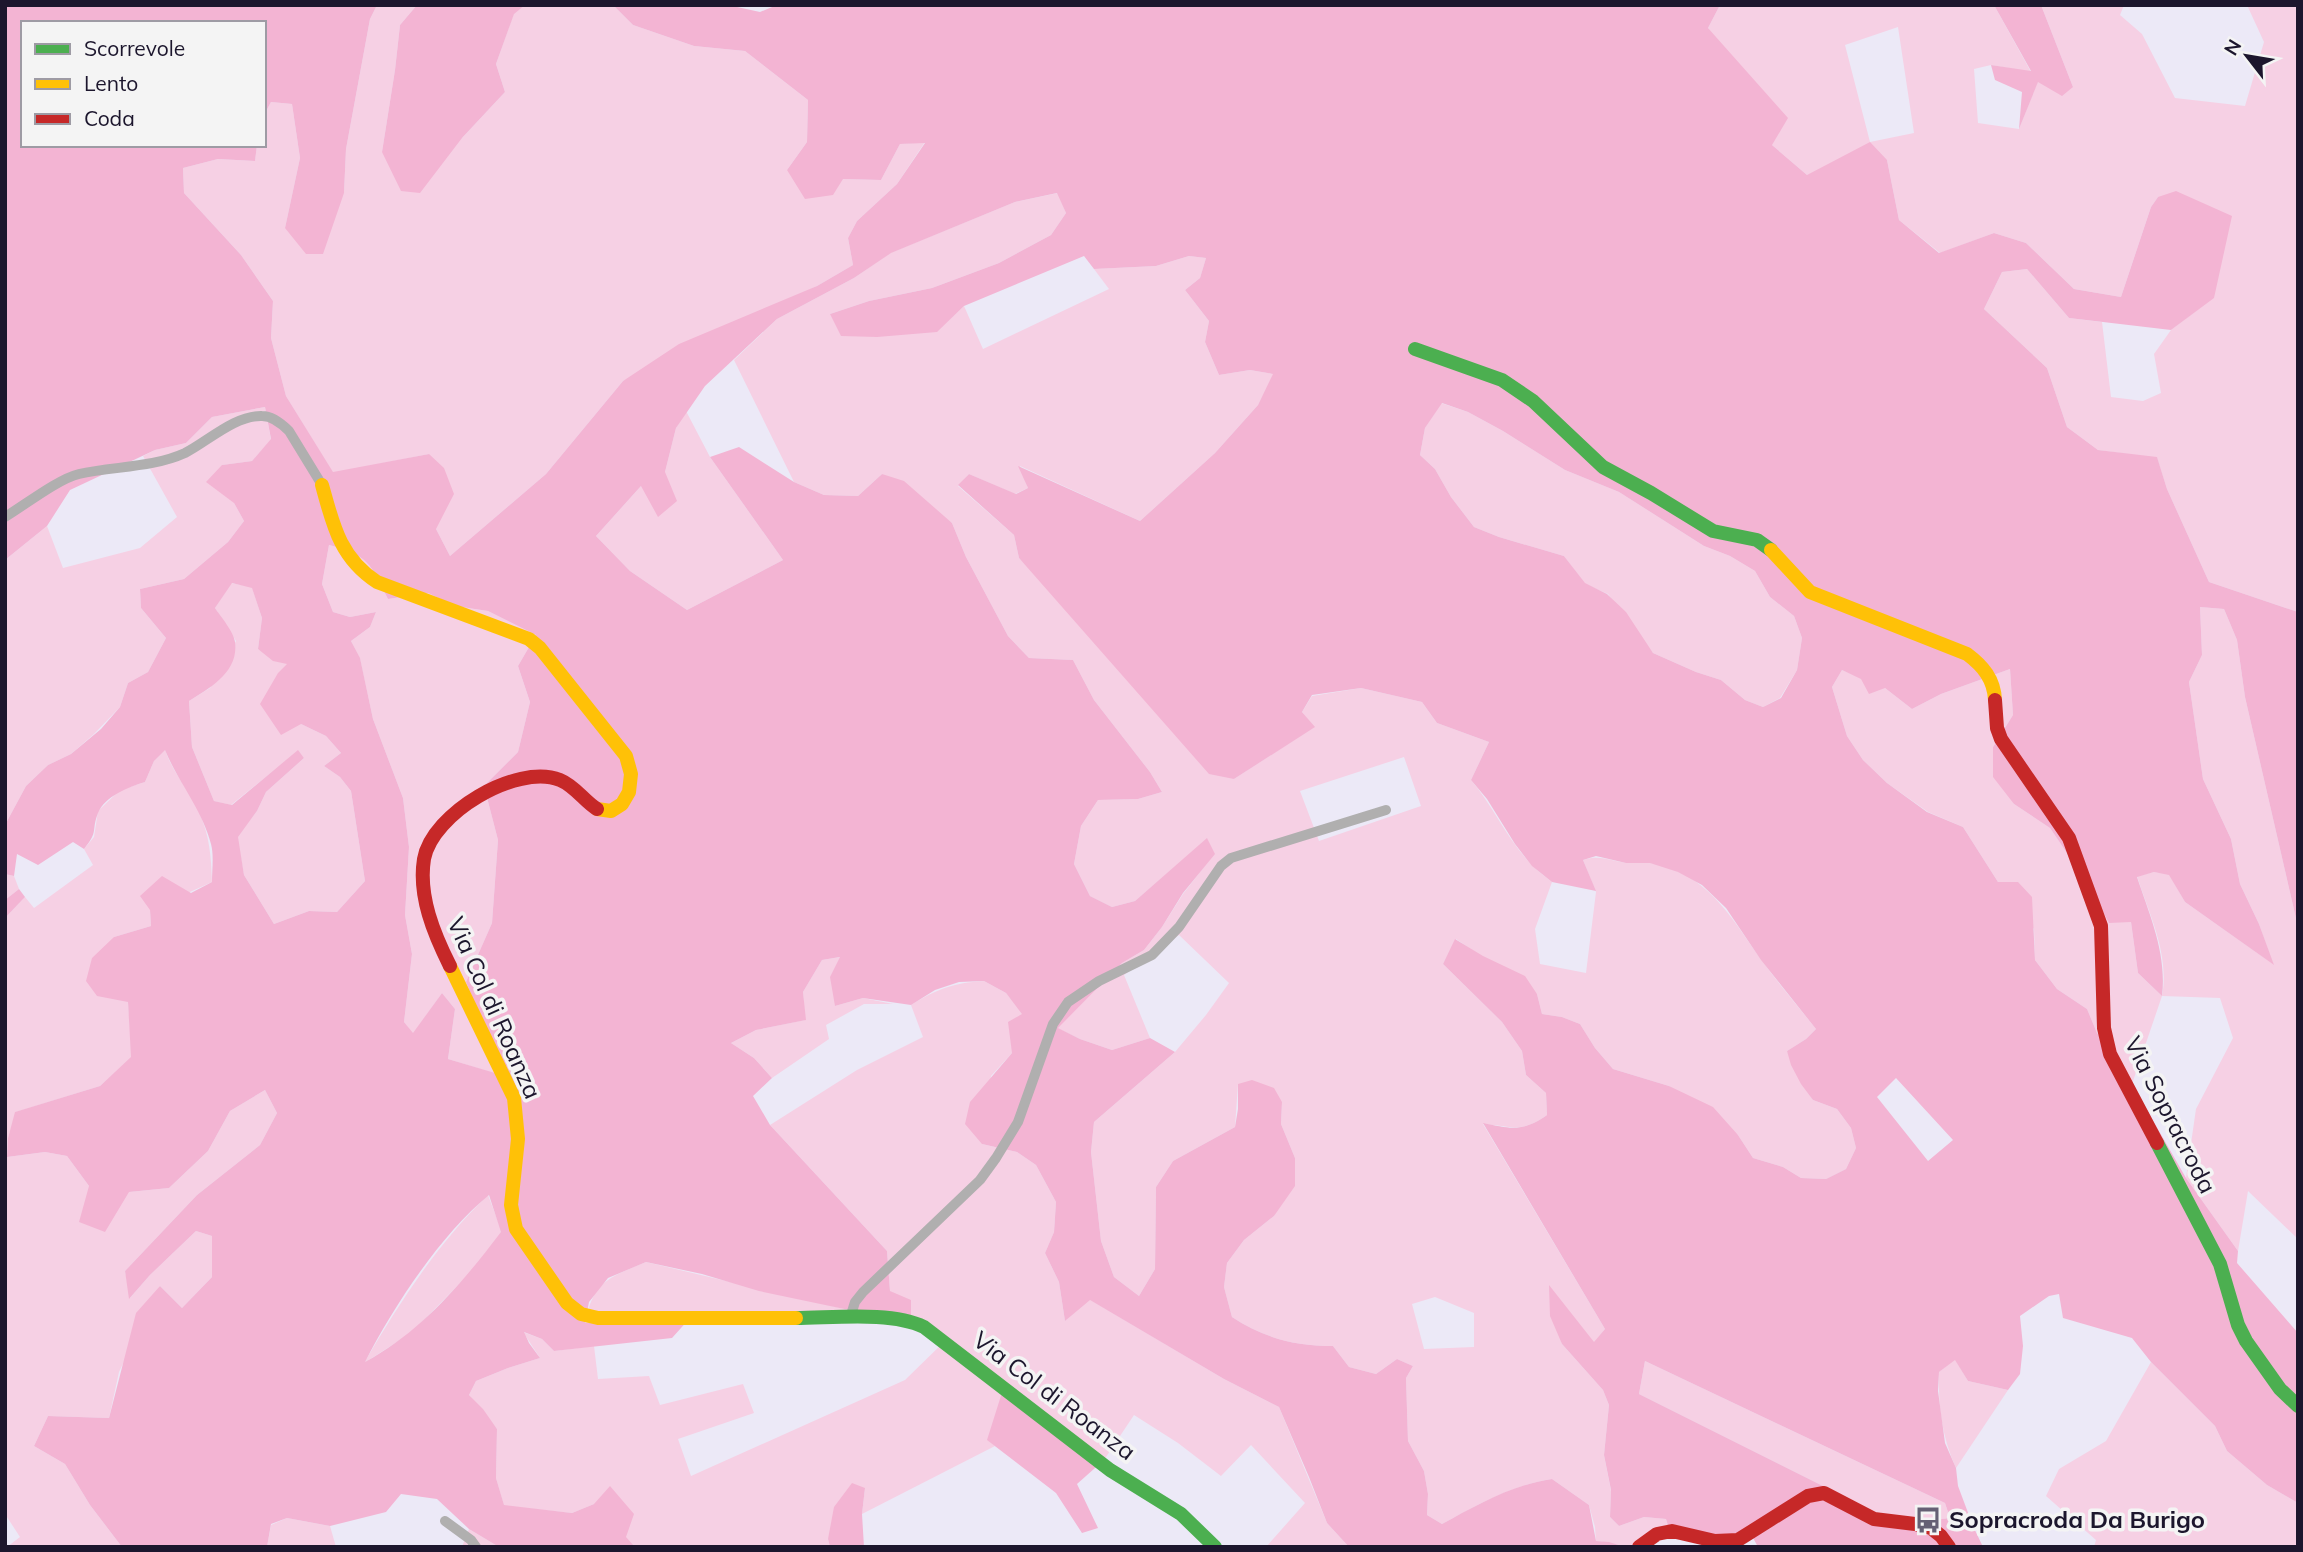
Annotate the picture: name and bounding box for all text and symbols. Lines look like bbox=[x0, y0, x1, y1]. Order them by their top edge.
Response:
legend bbox=[21, 21, 266, 147]
north arrow bbox=[2212, 21, 2282, 91]
text: Scorrevole bbox=[84, 35, 185, 61]
text: N bbox=[2218, 35, 2246, 60]
text: Lento bbox=[84, 70, 138, 96]
text: Coda bbox=[84, 105, 135, 131]
street label: Via Col di Roanza bbox=[441, 912, 548, 1103]
street label: Via Sopracroda bbox=[2118, 1031, 2223, 1198]
street label: Via Col di Roanza bbox=[967, 1324, 1142, 1466]
place label: Sopracroda Da Burigo bbox=[1949, 1504, 2205, 1534]
bus stop icon: Sopracroda Da Burigo bbox=[1913, 1505, 1943, 1535]

